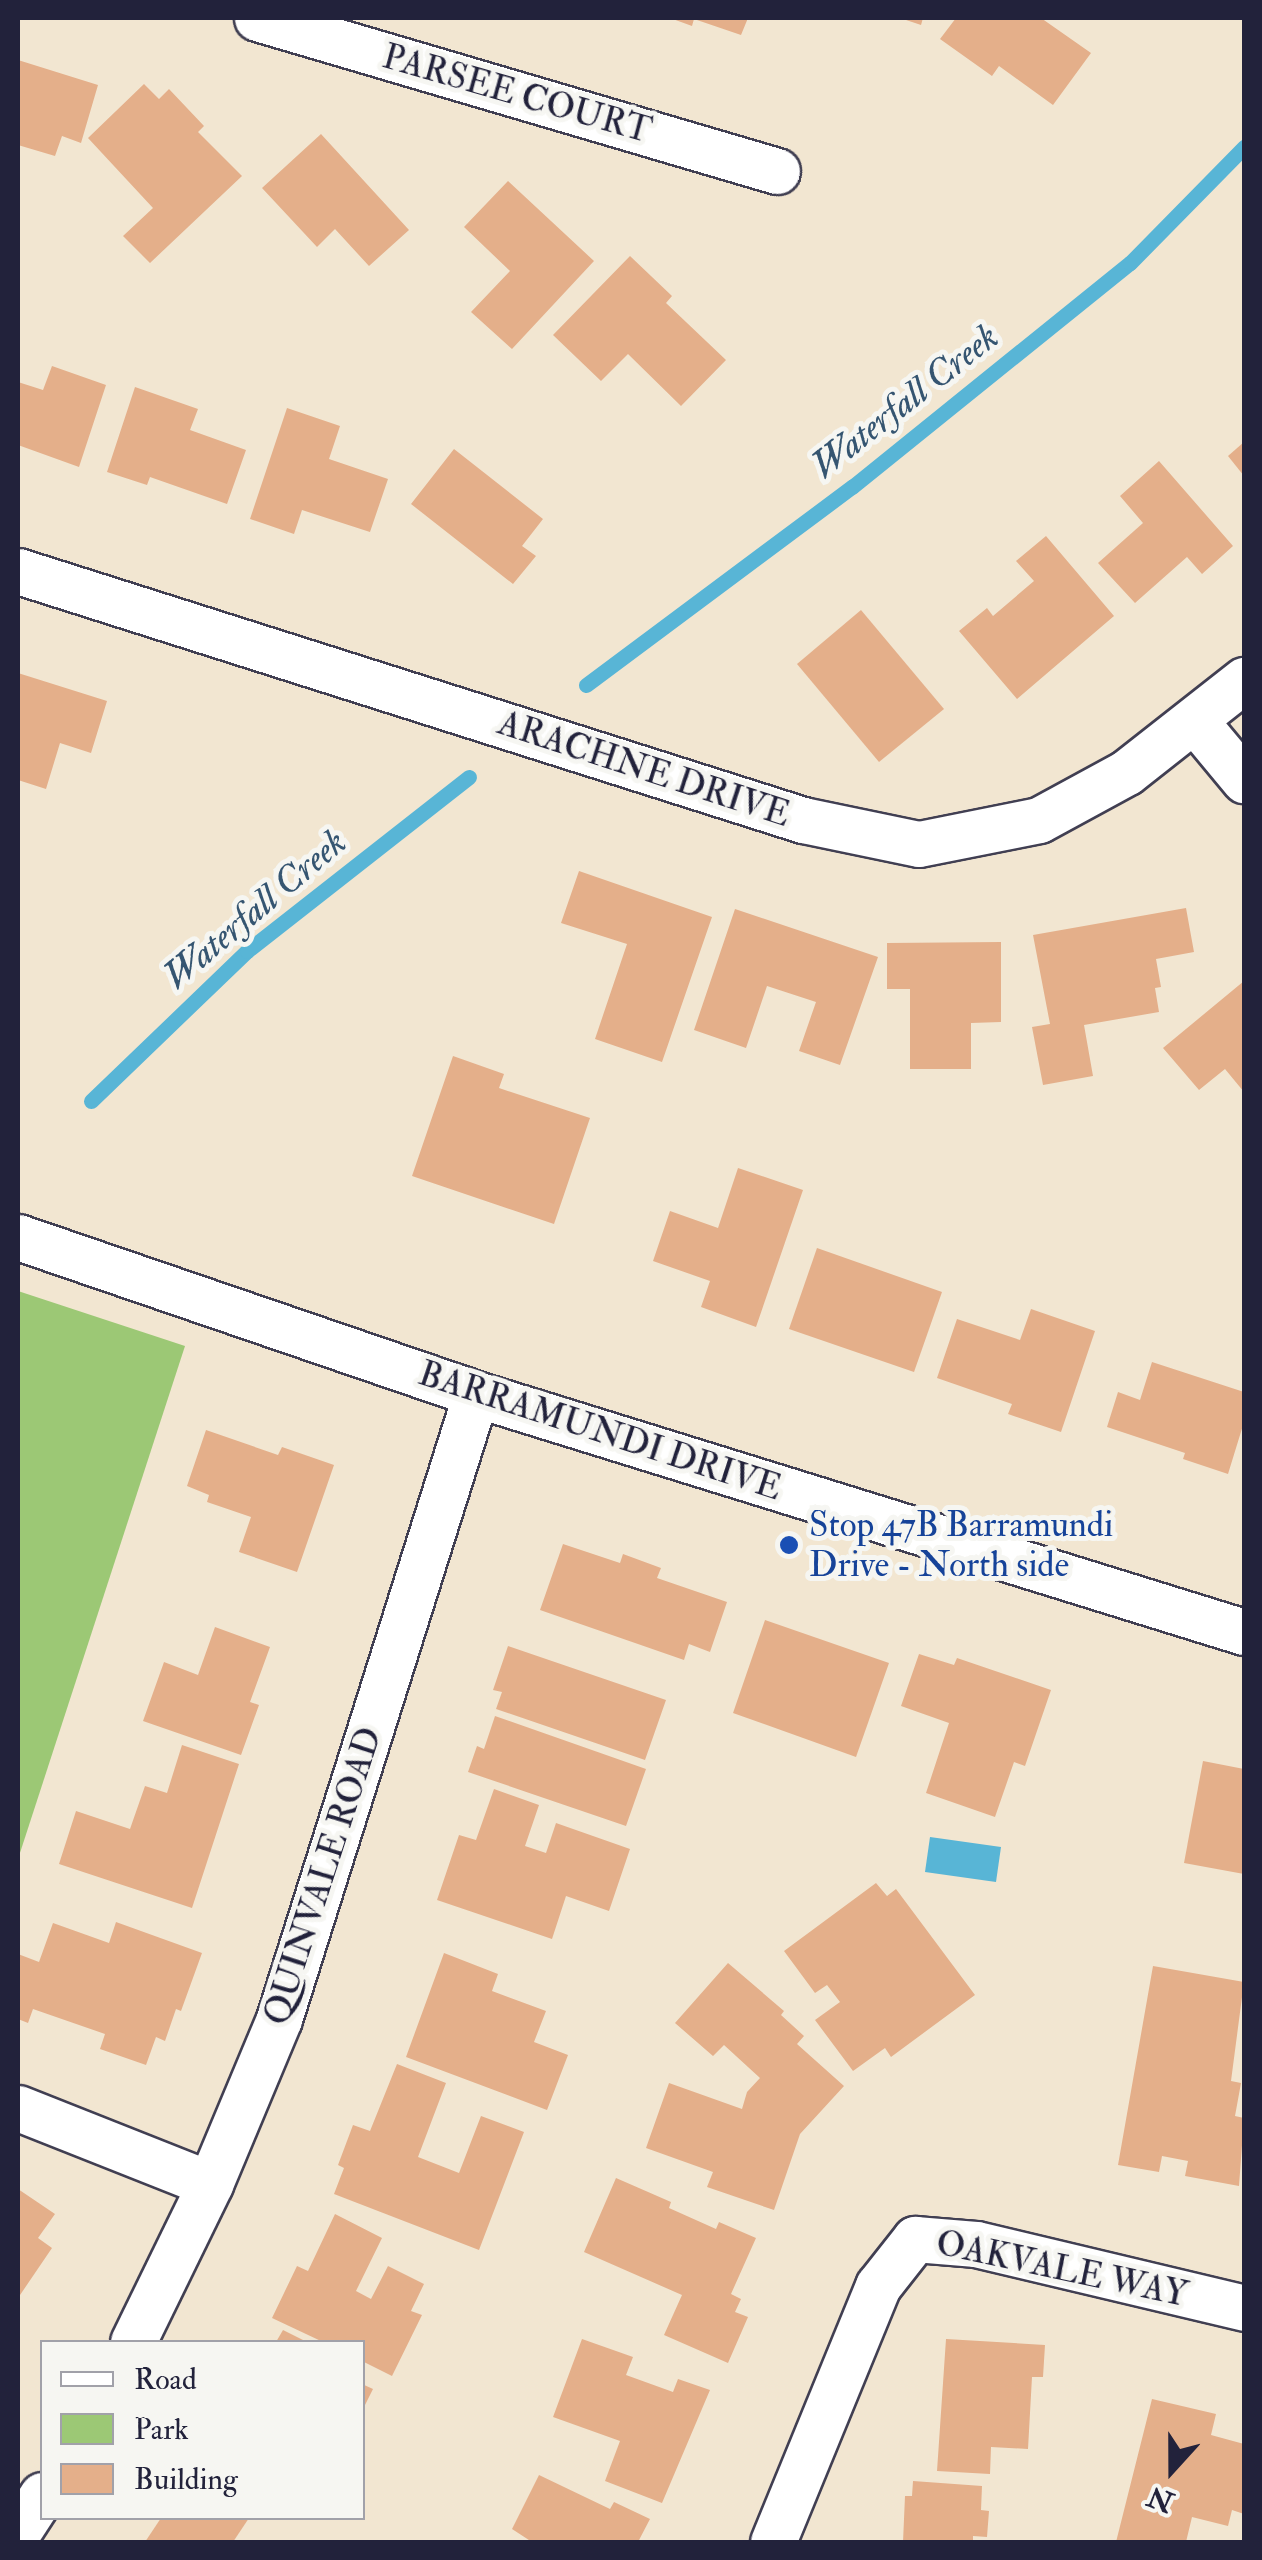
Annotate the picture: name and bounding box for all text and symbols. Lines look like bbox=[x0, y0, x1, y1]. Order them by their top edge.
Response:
street label: PARSEE COURT bbox=[378, 36, 656, 152]
water label: Waterfall Creek bbox=[802, 315, 1008, 489]
street label: ARACHNE DRIVE bbox=[493, 702, 795, 836]
water label: Waterfall Creek bbox=[154, 820, 356, 1000]
street label: BARRAMUNDI DRIVE bbox=[413, 1352, 787, 1510]
place label: Stop 47B Barramundi Drive - North side bbox=[809, 1504, 1113, 1586]
marker: Stop 47B Barramundi Drive - North side bbox=[778, 1534, 800, 1556]
street label: QUINVALE ROAD bbox=[255, 1722, 391, 2030]
street label: OAKVALE WAY bbox=[932, 2222, 1192, 2316]
legend bbox=[40, 2340, 365, 2520]
text: Road bbox=[134, 2361, 197, 2398]
text: Park bbox=[134, 2411, 189, 2448]
north arrow bbox=[1122, 2420, 1222, 2520]
text: Building bbox=[134, 2461, 238, 2498]
text: N bbox=[1143, 2478, 1179, 2519]

